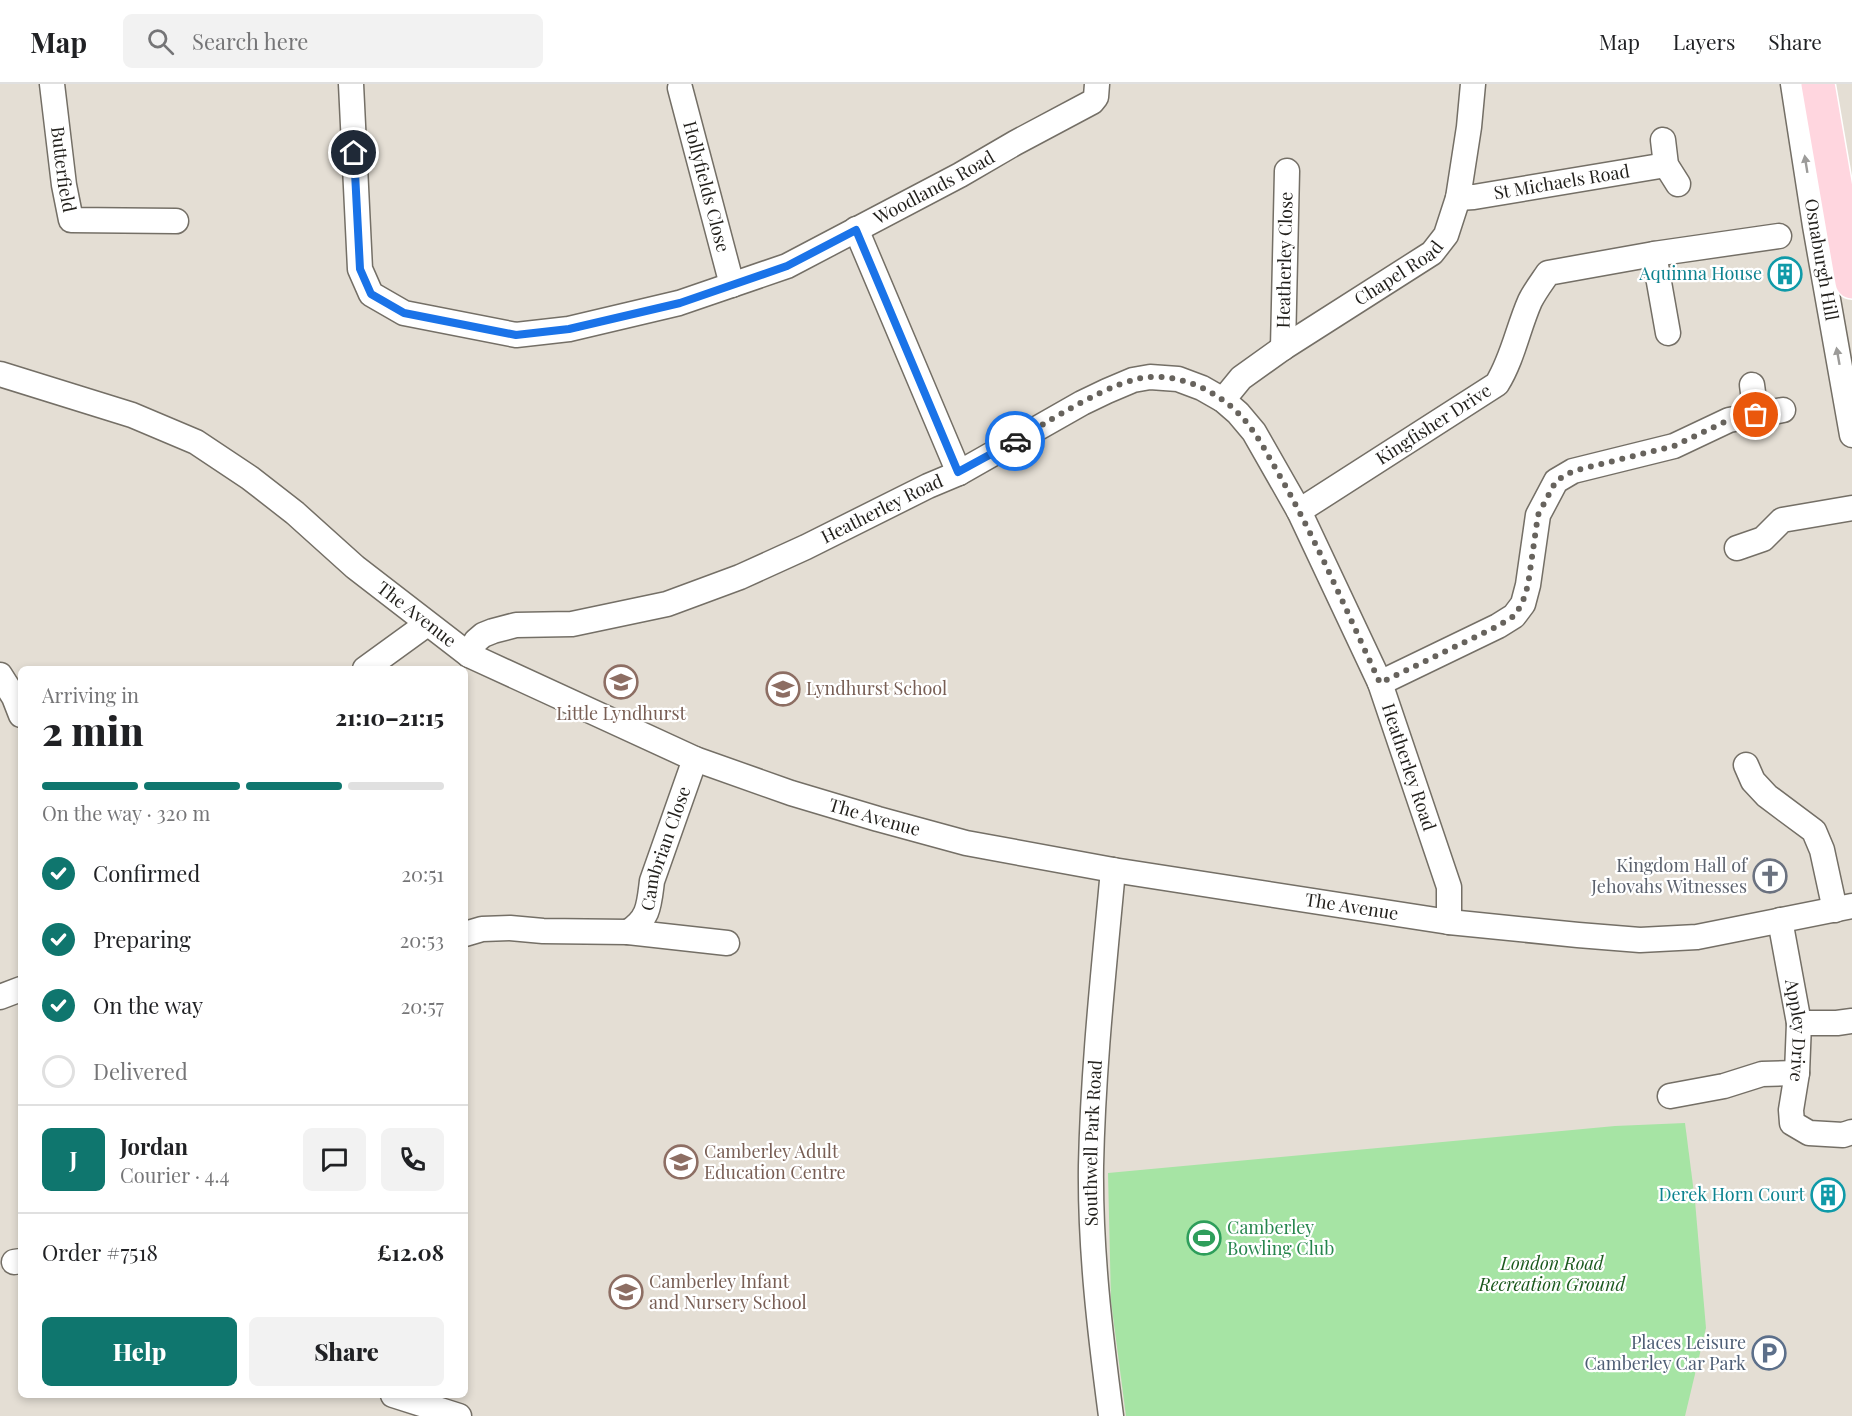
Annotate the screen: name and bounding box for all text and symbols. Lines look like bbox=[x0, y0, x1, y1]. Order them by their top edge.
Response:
search box bbox=[123, 14, 543, 68]
text: Map bbox=[30, 23, 87, 60]
icon: search bbox=[144, 25, 177, 58]
text: Search here bbox=[192, 26, 308, 56]
text: Map bbox=[1599, 27, 1640, 55]
text: Layers bbox=[1673, 27, 1735, 55]
text: Share bbox=[1768, 27, 1822, 55]
street label: Hollyfields Close bbox=[678, 118, 736, 255]
street label: Butterfield bbox=[46, 125, 82, 215]
pin bbox=[328, 127, 379, 178]
icon: home bbox=[337, 136, 370, 169]
street label: Woodlands Road bbox=[868, 144, 999, 230]
one-way arrow bbox=[1801, 155, 1810, 174]
street label: St Michaels Road bbox=[1492, 158, 1632, 205]
street label: Heatherley Close bbox=[1270, 191, 1298, 329]
street label: Osnaburgh Hill bbox=[1800, 197, 1845, 323]
street label: Chapel Road bbox=[1349, 235, 1449, 311]
building icon: Aquinna House bbox=[1767, 256, 1803, 292]
place label: Aquinna House bbox=[1638, 261, 1762, 285]
one-way arrow bbox=[1833, 347, 1842, 366]
street label: Kingfisher Drive bbox=[1371, 378, 1495, 470]
pin bbox=[1730, 389, 1781, 440]
icon: bag bbox=[1739, 398, 1772, 431]
courier bbox=[985, 411, 1045, 471]
icon: car bbox=[999, 425, 1032, 458]
street label: Heatherley Road bbox=[817, 468, 947, 549]
street label: The Avenue bbox=[373, 575, 462, 652]
school or university icon: Little Lyndhurst bbox=[603, 664, 639, 700]
school or university icon: Lyndhurst School bbox=[765, 671, 801, 707]
place label: Lyndhurst School bbox=[806, 676, 947, 700]
text: Arriving in bbox=[42, 681, 139, 708]
street label: Heatherley Road bbox=[1377, 700, 1442, 834]
place label: Little Lyndhurst bbox=[556, 701, 686, 725]
text: 21:10–21:15 bbox=[335, 702, 444, 732]
text: 2 min bbox=[42, 704, 144, 756]
street label: Cambrian Close bbox=[634, 783, 695, 913]
street label: The Avenue bbox=[826, 792, 923, 841]
text: On the way · 320 m bbox=[42, 799, 210, 826]
place label: Kingdom Hall of Jehovahs Witnesses bbox=[1590, 853, 1749, 898]
icon: check bbox=[42, 857, 75, 890]
text: Confirmed bbox=[93, 858, 200, 888]
church icon: Kingdom Hall of Jehovahs Witnesses bbox=[1752, 858, 1788, 894]
text: 20:51 bbox=[401, 860, 444, 887]
street label: The Avenue bbox=[1304, 887, 1400, 925]
icon: check bbox=[42, 923, 75, 956]
text: Preparing bbox=[93, 924, 191, 954]
text: 20:53 bbox=[400, 926, 444, 953]
street label: Appley Drive bbox=[1780, 976, 1812, 1084]
icon: check bbox=[42, 989, 75, 1022]
text: On the way bbox=[93, 990, 203, 1020]
text: 20:57 bbox=[401, 992, 444, 1019]
text: Delivered bbox=[93, 1056, 188, 1086]
street label: Southwell Park Road bbox=[1078, 1058, 1107, 1227]
button: chat bbox=[303, 1128, 366, 1191]
button: phone bbox=[381, 1128, 444, 1191]
text: Jordan bbox=[120, 1131, 188, 1161]
place label: Camberley Adult Education Centre bbox=[704, 1139, 846, 1184]
text: J bbox=[69, 1144, 78, 1174]
school or university icon: Camberley Adult Education Centre bbox=[663, 1144, 699, 1180]
text: Courier · 4.4 bbox=[120, 1161, 229, 1188]
building icon: Derek Horn Court bbox=[1810, 1177, 1846, 1213]
place label: Derek Horn Court bbox=[1658, 1182, 1806, 1206]
place label: Camberley Bowling Club bbox=[1227, 1215, 1334, 1260]
sports icon: Camberley Bowling Club bbox=[1186, 1220, 1222, 1256]
text: Order #7518 bbox=[42, 1237, 158, 1267]
text: £12.08 bbox=[377, 1237, 444, 1267]
park label: London Road Recreation Ground bbox=[1478, 1251, 1626, 1296]
place label: Camberley Infant and Nursery School bbox=[649, 1269, 807, 1314]
school or university icon: Camberley Infant and Nursery School bbox=[608, 1274, 644, 1310]
button: Help bbox=[42, 1317, 237, 1386]
button: Share bbox=[249, 1317, 444, 1386]
place label: Places Leisure Camberley Car Park bbox=[1584, 1330, 1746, 1375]
parking icon: Places Leisure Camberley Car Park bbox=[1751, 1335, 1787, 1371]

